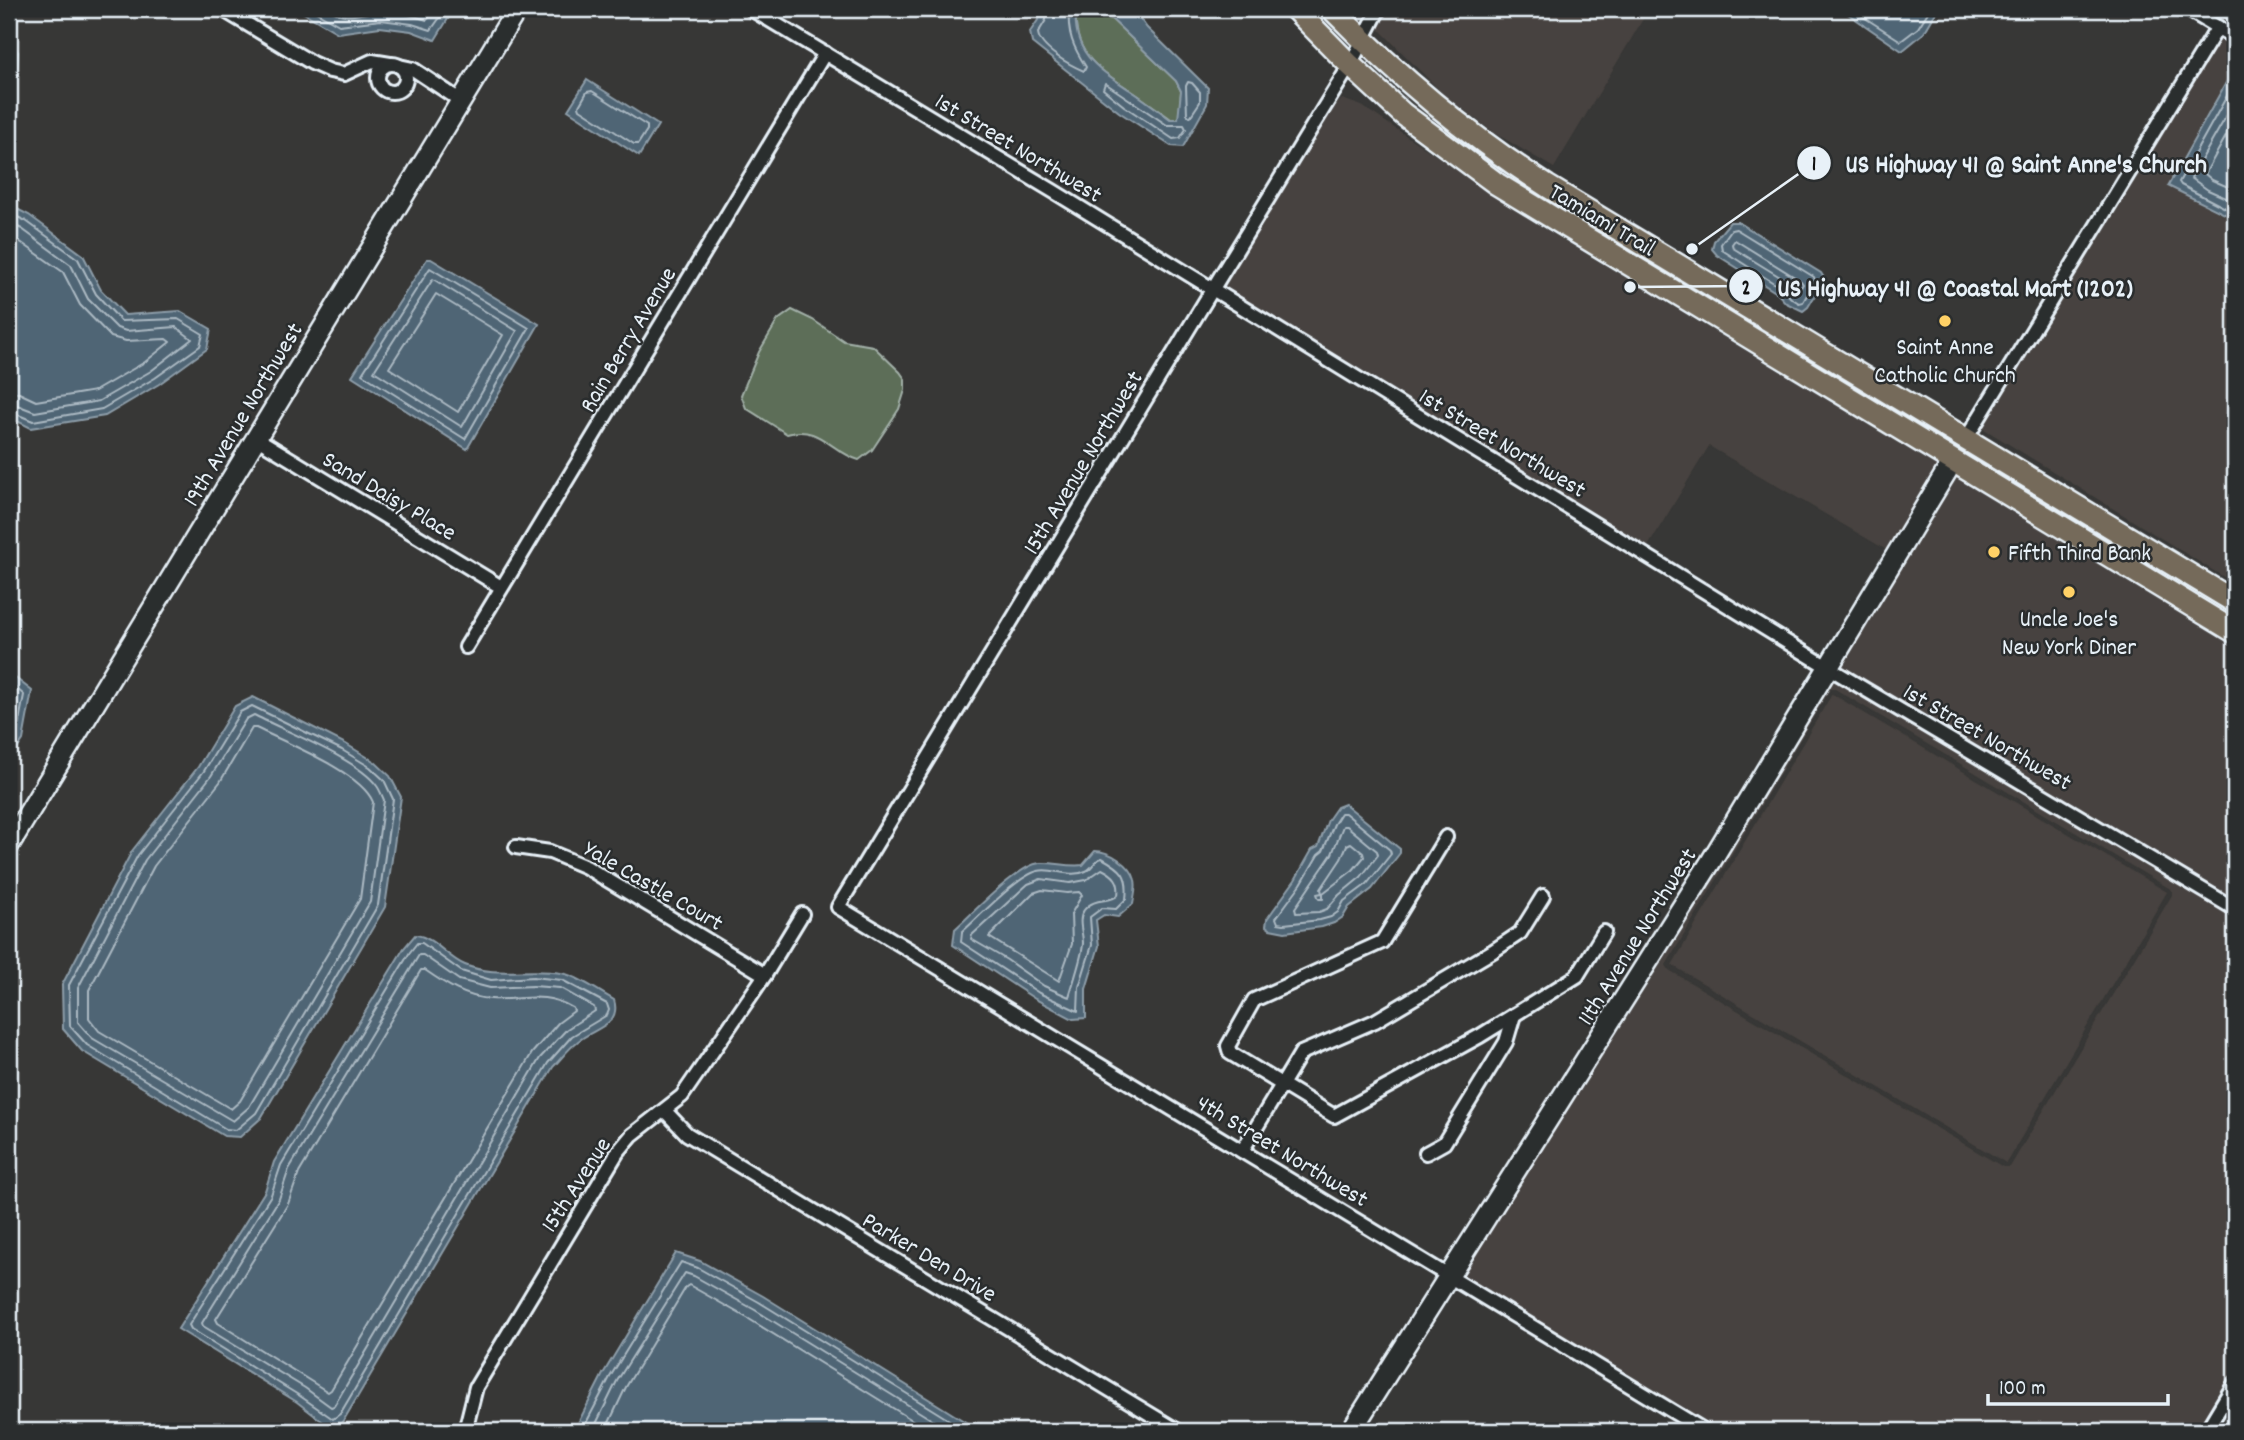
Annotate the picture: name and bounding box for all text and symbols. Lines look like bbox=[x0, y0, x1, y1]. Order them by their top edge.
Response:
street label: 1st Street Northwest bbox=[927, 86, 1108, 213]
callout: US Highway 41 @ Saint Anne's Church bbox=[1796, 139, 2221, 186]
text: US Highway 41 @ Saint Anne's Church bbox=[1845, 148, 2207, 185]
text: 1 bbox=[1812, 151, 1816, 181]
street label: Tamiami Trail bbox=[1542, 176, 1662, 267]
street label: Rain Berry Avenue bbox=[573, 261, 687, 420]
callout: US Highway 41 @ Coastal Mart (1202) bbox=[1728, 263, 2147, 310]
text: US Highway 41 @ Coastal Mart (1202) bbox=[1777, 272, 2133, 309]
text: 2 bbox=[1741, 275, 1751, 305]
marker: Saint Anne Catholic Church bbox=[1937, 313, 1953, 329]
street label: 19th Avenue Northwest bbox=[176, 317, 313, 514]
place label: Saint Anne Catholic Church bbox=[1874, 332, 2016, 394]
street label: 15th Avenue Northwest bbox=[1016, 365, 1153, 562]
street label: 1st Street Northwest bbox=[1411, 381, 1592, 508]
street label: Sand Daisy Place bbox=[315, 444, 462, 551]
place label: Fifth Third Bank bbox=[2008, 538, 2151, 572]
marker: Fifth Third Bank bbox=[1986, 544, 2002, 560]
marker: Uncle Joe's New York Diner bbox=[2061, 584, 2077, 600]
place label: Uncle Joe's New York Diner bbox=[2002, 604, 2136, 666]
street label: 1st Street Northwest bbox=[1896, 676, 2077, 801]
street label: Yale Castle Court bbox=[576, 834, 729, 941]
street label: 11th Avenue Northwest bbox=[1570, 842, 1707, 1033]
street label: 4th Street Northwest bbox=[1189, 1088, 1374, 1218]
street label: 15th Avenue bbox=[534, 1131, 621, 1240]
street label: Parker Den Drive bbox=[855, 1205, 1002, 1312]
scale bar bbox=[1988, 1363, 2169, 1407]
text: 100 m bbox=[1999, 1375, 2046, 1405]

